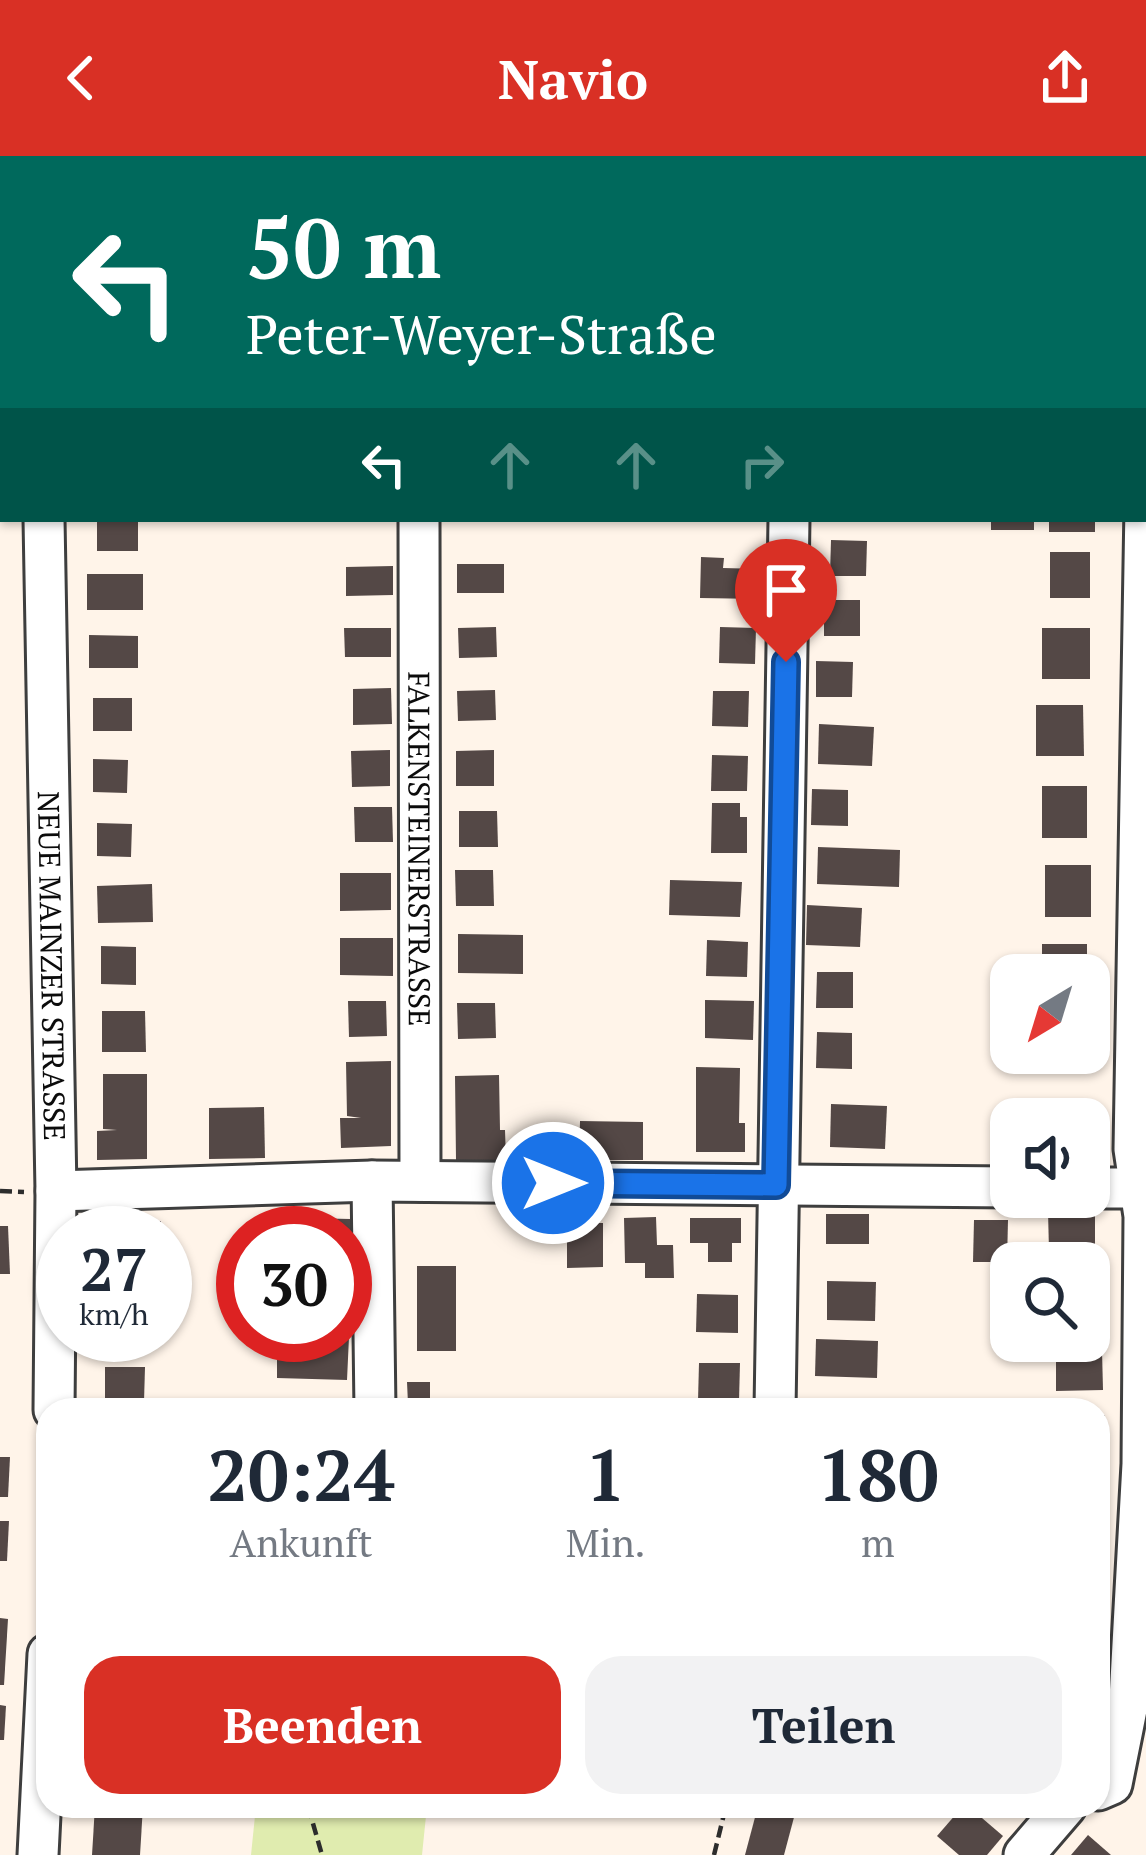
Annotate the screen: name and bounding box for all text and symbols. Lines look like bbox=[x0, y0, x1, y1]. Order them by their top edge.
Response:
text: Navio bbox=[498, 43, 648, 114]
icon: back bbox=[48, 45, 114, 111]
icon: share bbox=[1032, 45, 1098, 111]
text: 50 m bbox=[246, 191, 441, 302]
icon: left bbox=[48, 204, 204, 360]
text: Peter-Weyer-Straße bbox=[246, 298, 717, 369]
icon: left bbox=[351, 432, 417, 498]
icon: ahead bbox=[477, 432, 543, 498]
icon: ahead bbox=[603, 432, 669, 498]
icon: right bbox=[729, 432, 795, 498]
pin bbox=[735, 539, 837, 662]
icon: arrive bbox=[753, 557, 819, 623]
street label: FALKENSTEINERSTRASSE bbox=[399, 671, 440, 1027]
street label: NEUE MAINZER STRASSE bbox=[29, 791, 75, 1141]
north arrow bbox=[990, 954, 1110, 1074]
map controls bbox=[990, 954, 1110, 1362]
button: sound bbox=[990, 1098, 1110, 1218]
position arrow bbox=[490, 1120, 616, 1246]
speed limit sign: 30 bbox=[216, 1206, 372, 1362]
text: 27 bbox=[80, 1229, 148, 1308]
button: search bbox=[990, 1242, 1110, 1362]
text: km/h bbox=[79, 1294, 149, 1334]
text: 20:24 bbox=[207, 1426, 395, 1522]
text: 1 bbox=[585, 1426, 626, 1522]
text: 180 bbox=[817, 1426, 939, 1522]
text: Ankunft bbox=[230, 1516, 372, 1568]
text: Min. bbox=[566, 1516, 645, 1568]
text: m bbox=[861, 1516, 895, 1568]
button: Beenden bbox=[84, 1656, 561, 1794]
button: Teilen bbox=[585, 1656, 1062, 1794]

